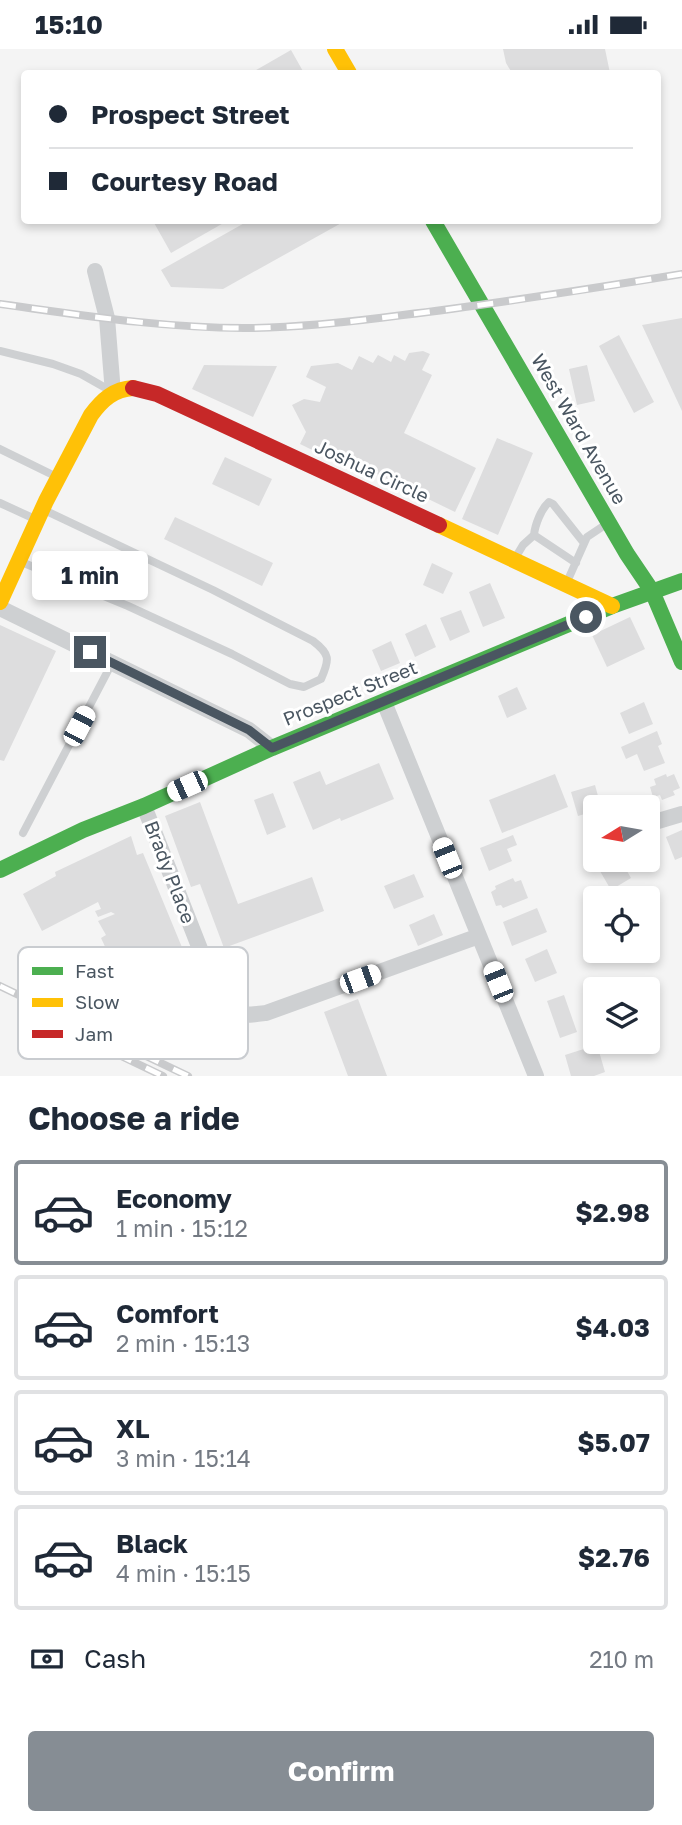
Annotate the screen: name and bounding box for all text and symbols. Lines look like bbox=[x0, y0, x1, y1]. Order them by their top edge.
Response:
text: 15:10 bbox=[35, 9, 103, 40]
text: Prospect Street bbox=[91, 99, 290, 130]
text: Courtesy Road bbox=[91, 166, 278, 197]
street label: West Ward Avenue bbox=[527, 349, 632, 508]
street label: Joshua Circle bbox=[312, 434, 433, 507]
callout: 1 min bbox=[32, 551, 148, 599]
text: 1 min bbox=[61, 561, 119, 589]
route start bbox=[570, 601, 602, 633]
route end bbox=[74, 636, 106, 668]
street label: Prospect Street bbox=[279, 655, 420, 730]
car bbox=[60, 703, 99, 749]
car bbox=[164, 768, 211, 804]
north arrow bbox=[583, 795, 660, 871]
map controls bbox=[583, 795, 660, 1054]
street label: Brady Place bbox=[140, 817, 201, 927]
car bbox=[430, 835, 465, 881]
button: locate bbox=[583, 886, 660, 963]
legend bbox=[18, 947, 248, 1059]
text: Fast bbox=[75, 959, 114, 982]
car bbox=[481, 959, 516, 1005]
car bbox=[337, 962, 384, 996]
button: layers bbox=[583, 977, 660, 1054]
text: Slow bbox=[75, 990, 120, 1013]
text: Jam bbox=[75, 1022, 113, 1045]
text: Choose a ride bbox=[28, 1099, 240, 1137]
icon: car bbox=[32, 1181, 95, 1244]
text: Economy bbox=[116, 1183, 232, 1214]
text: $2.98 bbox=[575, 1197, 650, 1228]
text: 1 min · 15:12 bbox=[116, 1214, 248, 1242]
icon: car bbox=[32, 1296, 95, 1359]
text: Comfort bbox=[116, 1298, 219, 1329]
text: $4.03 bbox=[575, 1312, 650, 1343]
text: 2 min · 15:13 bbox=[116, 1329, 250, 1357]
icon: car bbox=[32, 1411, 95, 1474]
text: XL bbox=[116, 1413, 150, 1444]
text: $5.07 bbox=[577, 1427, 650, 1458]
text: 3 min · 15:14 bbox=[116, 1444, 251, 1472]
icon: car bbox=[32, 1526, 95, 1589]
text: Black bbox=[116, 1528, 188, 1559]
text: $2.76 bbox=[578, 1542, 650, 1573]
text: 4 min · 15:15 bbox=[116, 1559, 251, 1587]
icon: cash bbox=[28, 1640, 66, 1678]
text: Cash bbox=[84, 1643, 146, 1674]
text: 210 m bbox=[589, 1645, 654, 1673]
button: Confirm bbox=[28, 1731, 654, 1811]

